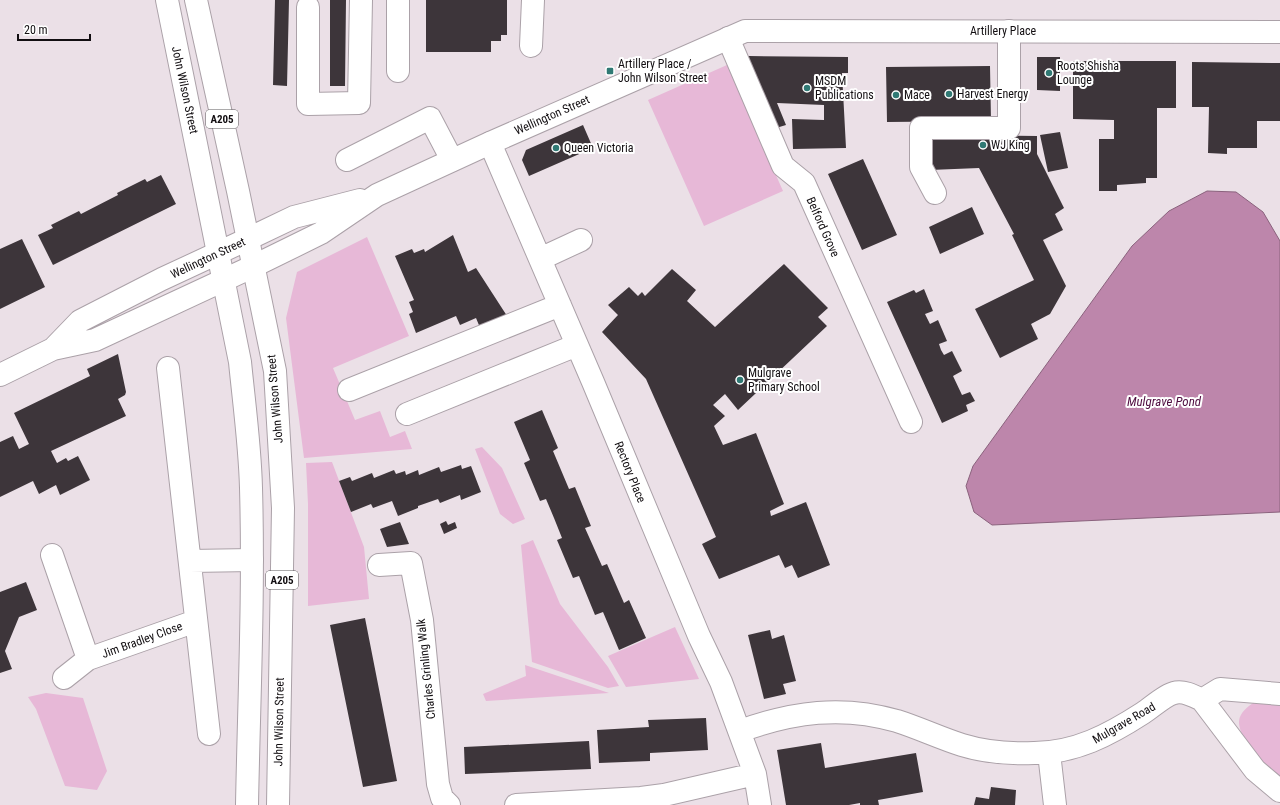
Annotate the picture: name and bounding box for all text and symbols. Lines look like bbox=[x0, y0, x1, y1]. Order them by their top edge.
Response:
scale bar bbox=[18, 16, 90, 42]
text: 20 m bbox=[24, 23, 48, 37]
street label: Artillery Place bbox=[970, 24, 1036, 38]
street label: John Wilson Street bbox=[169, 45, 201, 135]
place label: Artillery Place / John Wilson Street bbox=[618, 57, 707, 85]
place label: Roots Shisha Lounge bbox=[1057, 59, 1119, 87]
marker: Artillery Place / John Wilson Street bbox=[605, 66, 615, 76]
marker: Roots Shisha Lounge bbox=[1044, 68, 1054, 78]
place label: MSDM Publications bbox=[815, 74, 874, 102]
marker: MSDM Publications bbox=[802, 83, 812, 93]
place label: Harvest Energy bbox=[957, 87, 1028, 101]
place label: Mace bbox=[904, 88, 930, 102]
marker: Harvest Energy bbox=[944, 89, 954, 99]
marker: Mace bbox=[891, 90, 901, 100]
street label: Wellington Street bbox=[512, 92, 592, 138]
road number: A205 bbox=[206, 110, 238, 128]
place label: WJ King bbox=[991, 138, 1030, 152]
marker: WJ King bbox=[978, 140, 988, 150]
place label: Queen Victoria bbox=[564, 141, 634, 155]
marker: Queen Victoria bbox=[551, 143, 561, 153]
street label: Belford Grove bbox=[804, 195, 843, 260]
street label: Wellington Street bbox=[168, 234, 248, 281]
street label: John Wilson Street bbox=[264, 354, 286, 444]
place label: Mulgrave Primary School bbox=[748, 366, 820, 394]
marker: Mulgrave Primary School bbox=[735, 375, 745, 385]
water label: Mulgrave Pond bbox=[1127, 394, 1202, 409]
street label: Rectory Place bbox=[611, 439, 649, 505]
road number: A205 bbox=[266, 571, 298, 589]
street label: Charles Grinling Walk bbox=[414, 618, 438, 720]
street label: Jim Bradley Close bbox=[100, 619, 185, 661]
street label: John Wilson Street bbox=[271, 677, 287, 767]
street label: Mulgrave Road bbox=[1090, 699, 1158, 747]

